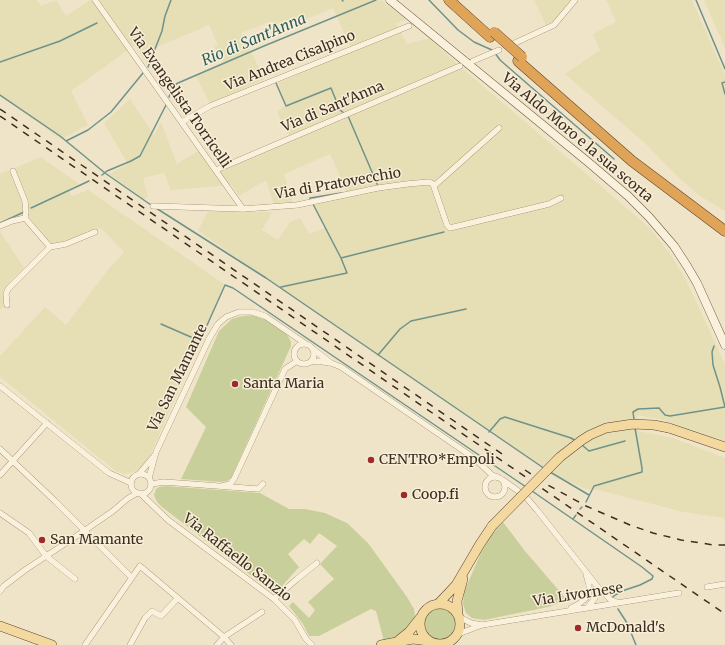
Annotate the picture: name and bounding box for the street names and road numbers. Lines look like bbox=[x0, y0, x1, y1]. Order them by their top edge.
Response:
street label: Via Evangelista Torricelli bbox=[124, 25, 234, 171]
street label: Via Andrea Cisalpino bbox=[222, 27, 358, 95]
street label: Via Aldo Moro e la sua scorta bbox=[498, 70, 656, 206]
street label: Via di Sant'Anna bbox=[279, 78, 387, 136]
street label: Via di Pratovecchio bbox=[274, 165, 402, 203]
street label: Via San Mamante bbox=[145, 321, 211, 435]
street label: Via Raffaello Sanzio bbox=[179, 510, 295, 606]
street label: Via Livornese bbox=[532, 580, 624, 610]

